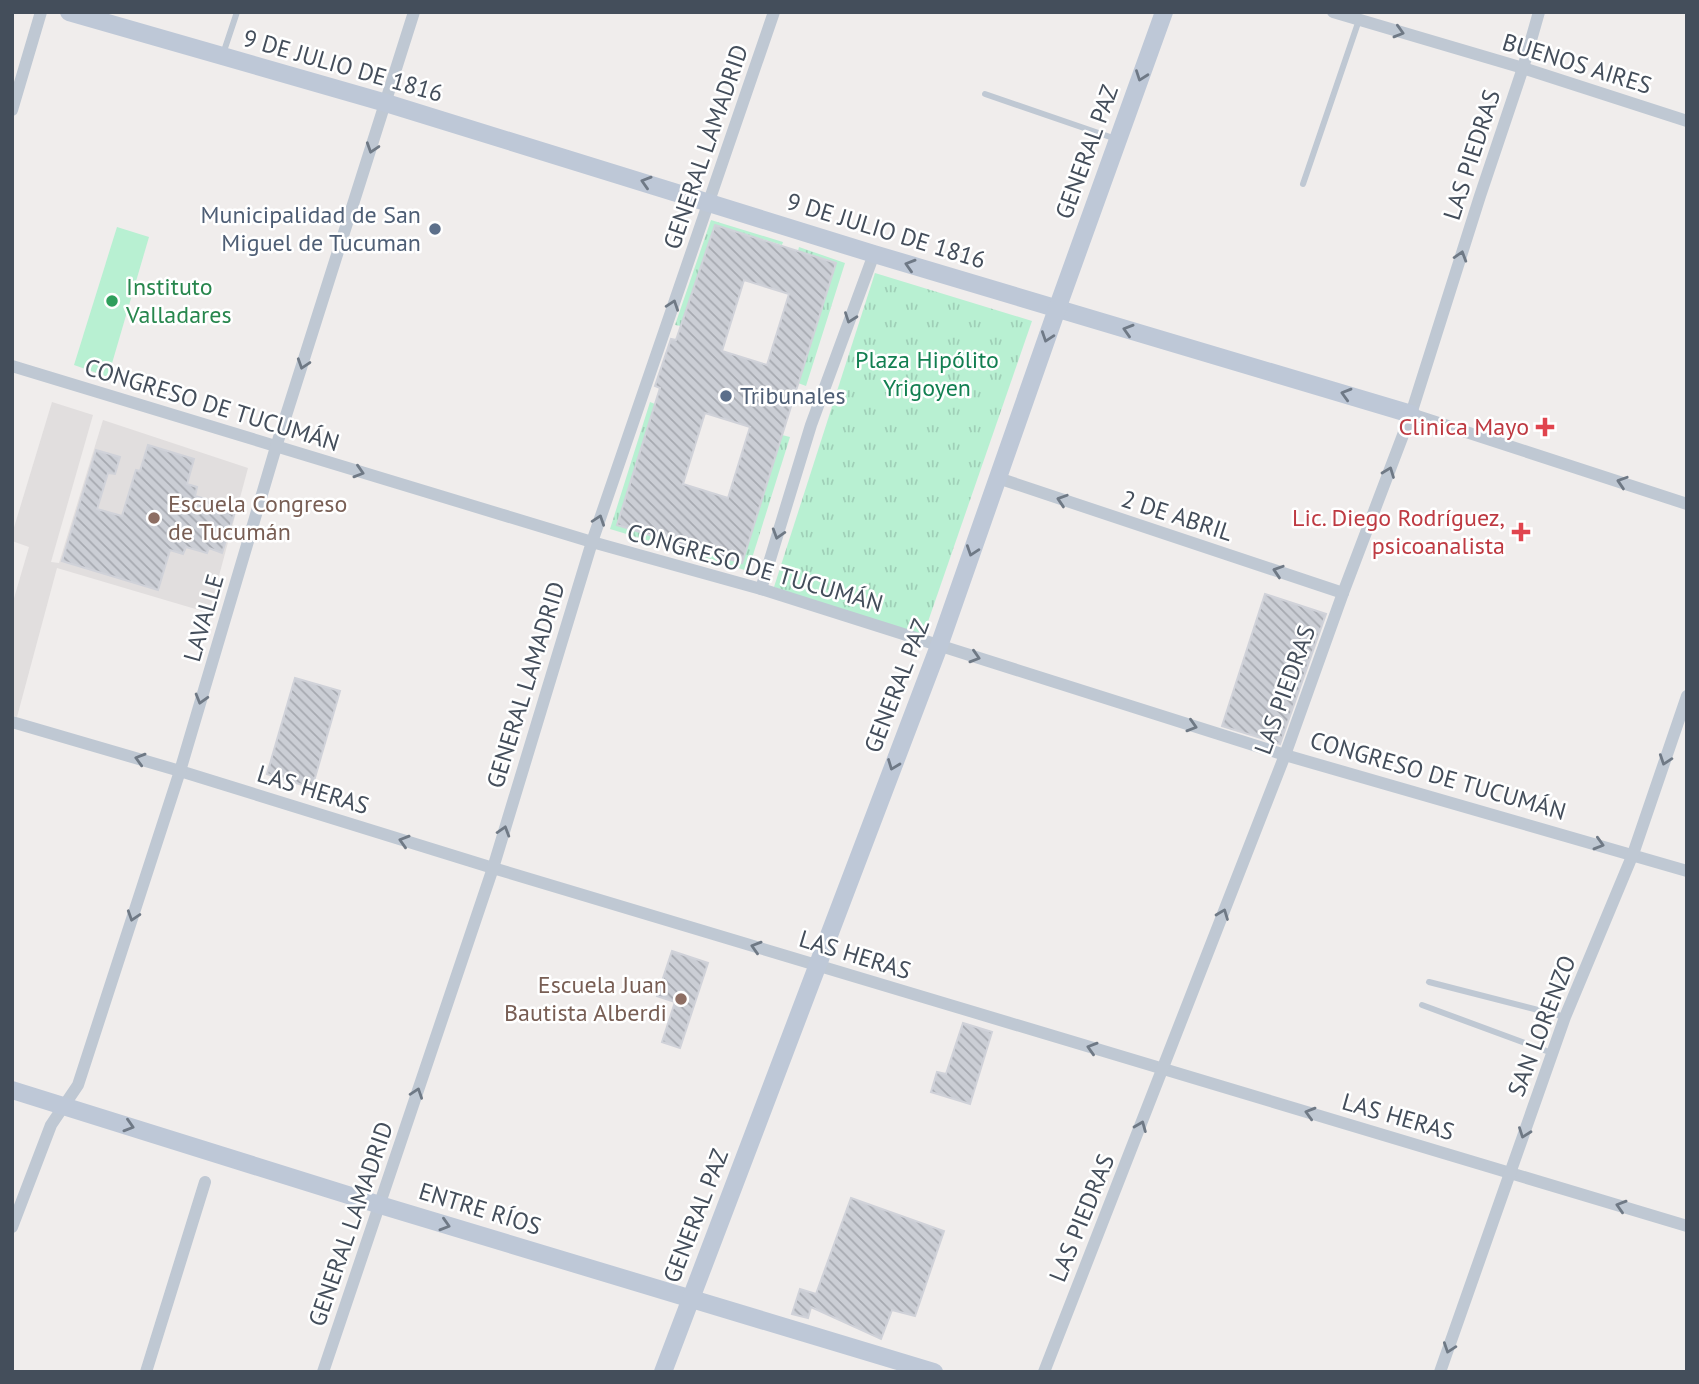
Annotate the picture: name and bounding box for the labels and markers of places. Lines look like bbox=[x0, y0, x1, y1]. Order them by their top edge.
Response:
place label: Municipalidad de San Miguel de Tucuman bbox=[201, 199, 421, 258]
marker: Municipalidad de San Miguel de Tucuman bbox=[427, 221, 443, 237]
place label: Instituto Valladares bbox=[125, 271, 232, 330]
marker: Instituto Valladares bbox=[104, 293, 120, 309]
place label: Tribunales bbox=[740, 380, 846, 411]
marker: Tribunales bbox=[718, 388, 734, 404]
place label: Clinica Mayo bbox=[1398, 411, 1529, 442]
marker: Clinica Mayo bbox=[1535, 417, 1555, 437]
place label: Escuela Congreso de Tucumán bbox=[168, 488, 347, 547]
place label: Lic. Diego Rodríguez, psicoanalista bbox=[1292, 502, 1505, 561]
marker: Escuela Congreso de Tucumán bbox=[146, 510, 162, 526]
marker: Lic. Diego Rodríguez, psicoanalista bbox=[1511, 522, 1531, 542]
place label: Escuela Juan Bautista Alberdi bbox=[504, 969, 667, 1028]
marker: Escuela Juan Bautista Alberdi bbox=[673, 991, 689, 1007]

